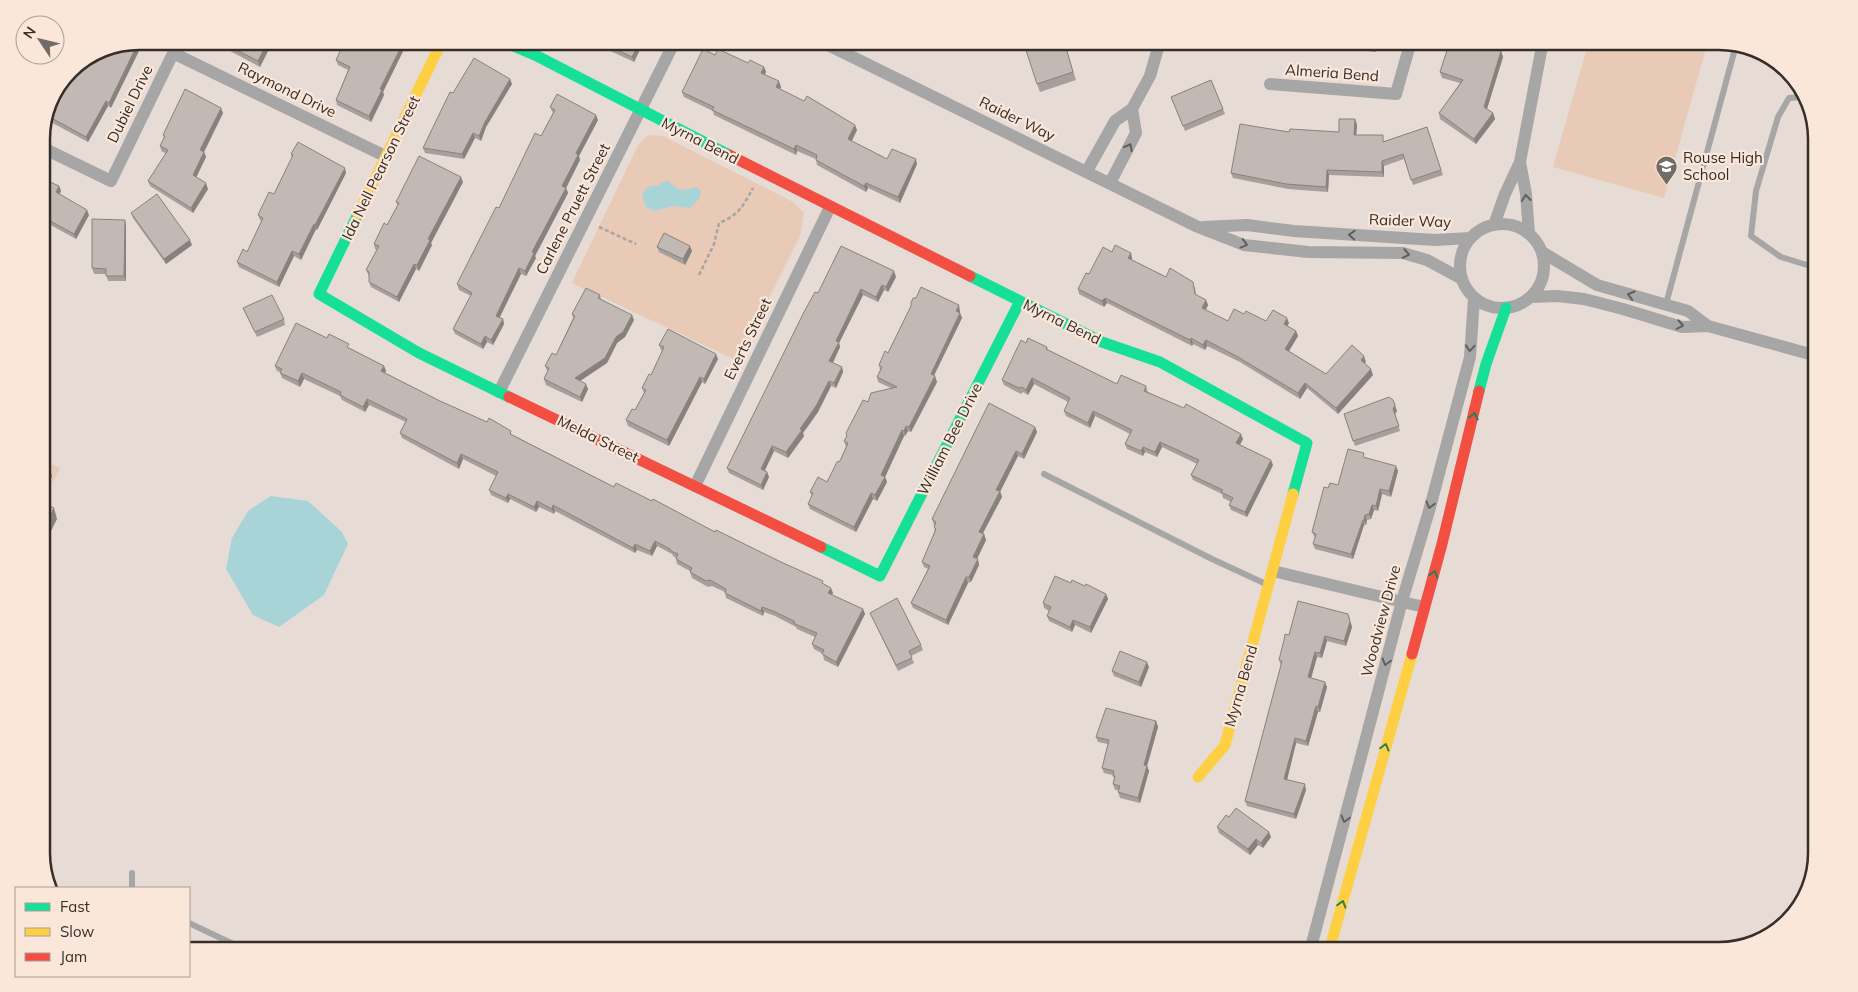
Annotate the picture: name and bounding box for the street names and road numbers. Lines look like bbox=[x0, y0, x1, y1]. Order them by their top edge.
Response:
street label: Raymond Drive bbox=[235, 58, 339, 122]
street label: Almeria Bend bbox=[1284, 60, 1380, 85]
street label: Dubiel Drive bbox=[103, 62, 157, 146]
street label: Ida Nell Pearson Street bbox=[337, 92, 424, 243]
street label: Raider Way bbox=[976, 92, 1058, 145]
street label: Myrna Bend bbox=[658, 113, 742, 168]
street label: Carlene Pruett Street bbox=[531, 140, 614, 278]
street label: Raider Way bbox=[1369, 210, 1451, 231]
street label: Everts Street bbox=[720, 295, 776, 383]
street label: Myrna Bend bbox=[1020, 295, 1104, 349]
street label: William Bee Drive bbox=[913, 379, 986, 498]
street label: Melda Street bbox=[555, 411, 642, 466]
street label: Woodview Drive bbox=[1356, 563, 1405, 679]
street label: Myrna Bend bbox=[1220, 643, 1261, 729]

